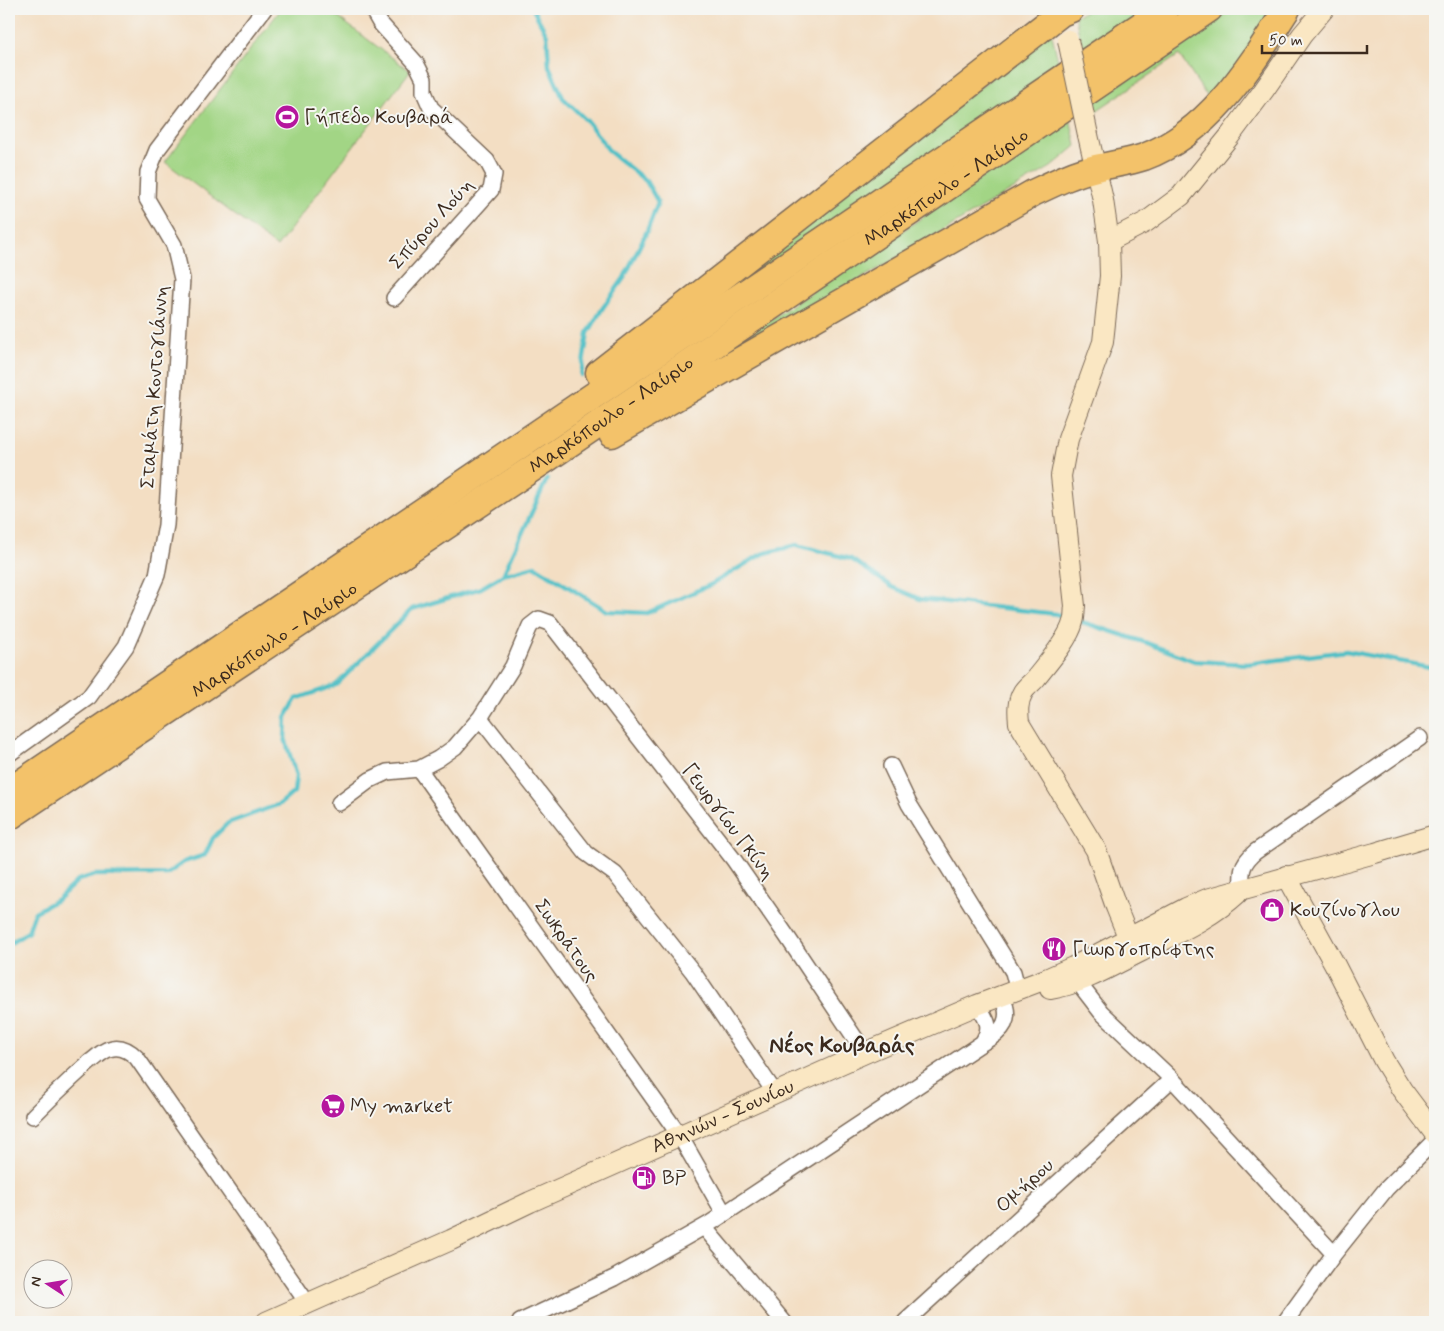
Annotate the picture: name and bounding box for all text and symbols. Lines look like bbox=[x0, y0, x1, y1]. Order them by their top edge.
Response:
scale bar bbox=[1262, 22, 1366, 54]
text: 50 m bbox=[1269, 31, 1303, 51]
sports icon: Γήπεδο Κουβαρά bbox=[274, 104, 300, 130]
place label: Γήπεδο Κουβαρά bbox=[304, 104, 453, 131]
street label: Μαρκόπουλο - Λαύριο bbox=[858, 122, 1034, 253]
street label: Σπύρου Λούη bbox=[384, 172, 480, 276]
street label: Σταμάτη Κοντογιάννη bbox=[134, 284, 176, 490]
street label: Μαρκόπουλο - Λαύριο bbox=[523, 349, 699, 481]
street label: Μαρκόπουλο - Λαύριο bbox=[186, 575, 363, 705]
street label: Γεωργίου Γκίνη bbox=[675, 758, 781, 886]
street label: Σωκράτους bbox=[527, 894, 605, 988]
shop icon: Κουζίνογλου bbox=[1259, 897, 1285, 923]
place label: Κουζίνογλου bbox=[1290, 897, 1400, 924]
restaurant icon: Γιωργοπρίφτης bbox=[1041, 936, 1067, 962]
place label: Γιωργοπρίφτης bbox=[1072, 936, 1215, 963]
district label: Νέος Κουβαράς bbox=[769, 1031, 915, 1060]
street label: Αθηνών - Σουνίου bbox=[647, 1073, 798, 1160]
supermarket icon: My market bbox=[320, 1093, 346, 1119]
place label: My market bbox=[350, 1093, 453, 1120]
street label: Ομήρου bbox=[990, 1153, 1060, 1219]
fuel station icon: BP bbox=[631, 1165, 657, 1191]
place label: BP bbox=[662, 1165, 687, 1192]
north arrow bbox=[22, 1258, 72, 1308]
text: N bbox=[26, 1275, 46, 1288]

